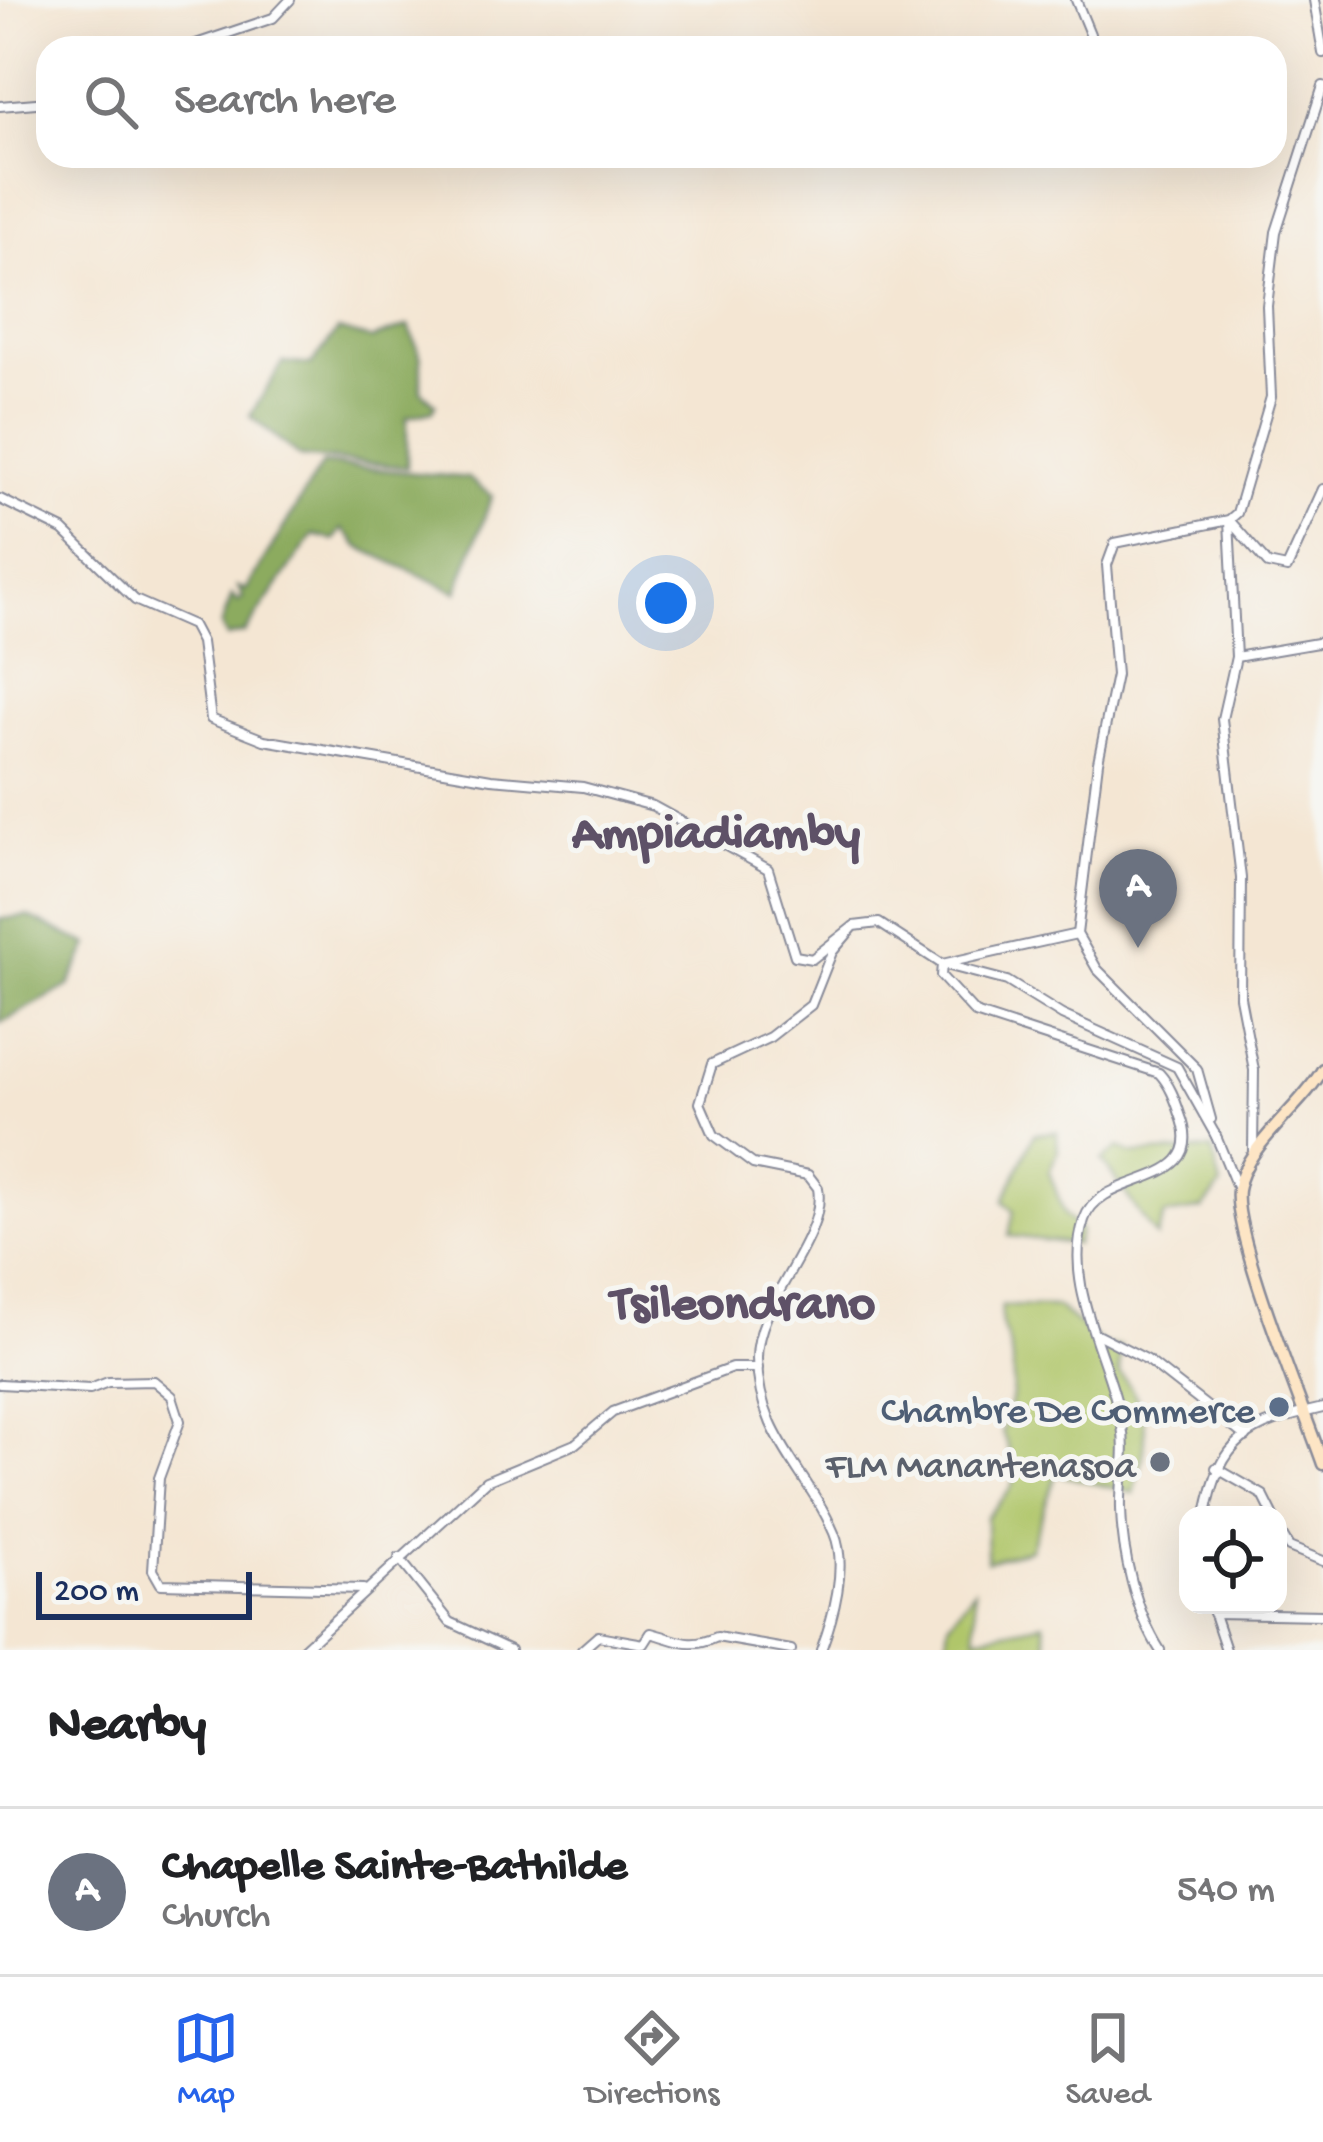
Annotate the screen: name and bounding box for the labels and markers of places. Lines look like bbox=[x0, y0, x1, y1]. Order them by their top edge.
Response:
pin: A bbox=[1099, 849, 1177, 948]
place label: Chambre De Commerce bbox=[881, 1391, 1256, 1437]
marker: Chambre De Commerce bbox=[1266, 1394, 1292, 1420]
place label: FLM Manantenasoa bbox=[825, 1446, 1137, 1492]
marker: FLM Manantenasoa bbox=[1147, 1449, 1173, 1475]

